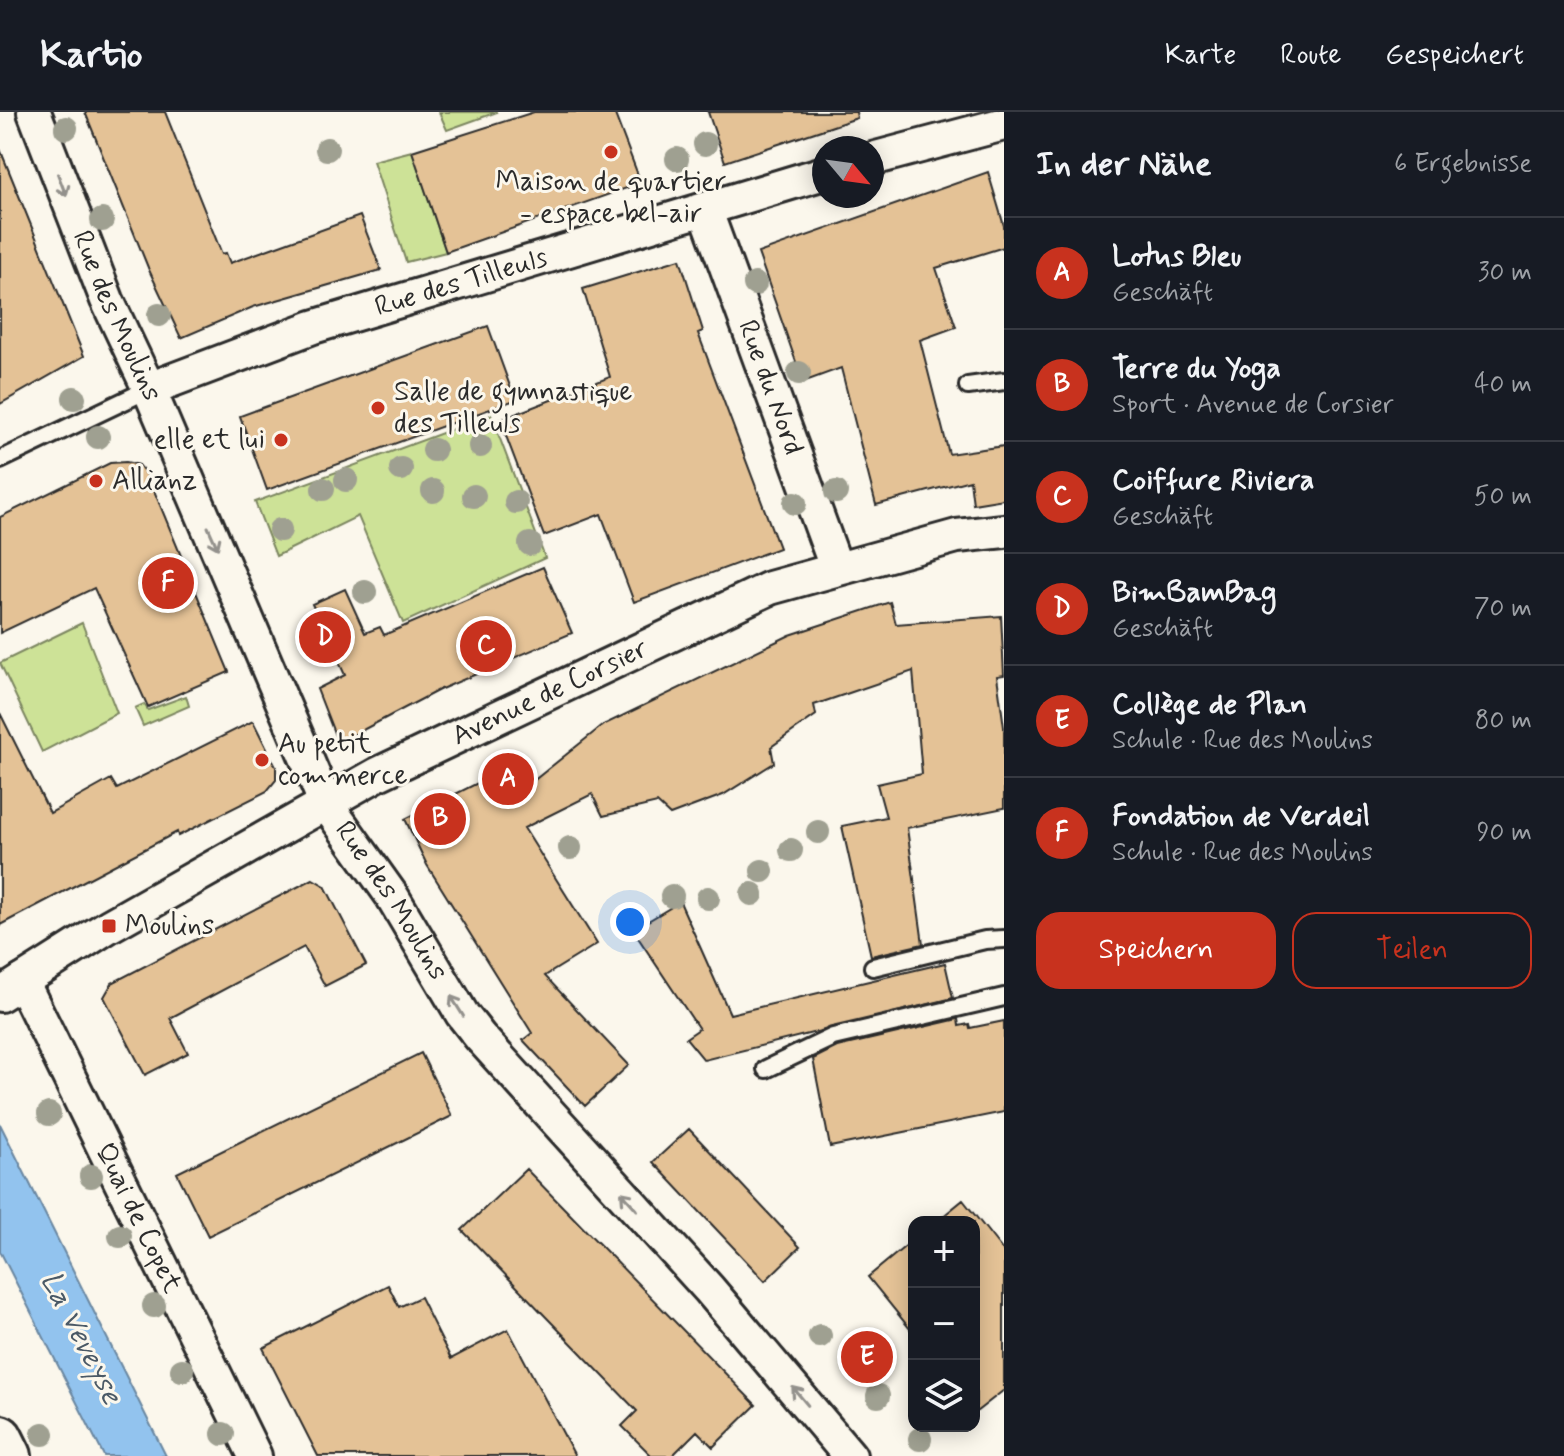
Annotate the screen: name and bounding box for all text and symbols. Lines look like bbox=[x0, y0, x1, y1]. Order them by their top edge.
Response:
text: Kartio bbox=[40, 31, 143, 80]
text: Karte bbox=[1165, 37, 1236, 74]
text: Route bbox=[1280, 37, 1341, 74]
text: Gespeichert bbox=[1385, 37, 1524, 74]
north arrow bbox=[812, 136, 884, 208]
text: In der Nähe bbox=[1036, 142, 1211, 187]
marker: Maison de quartier - espace bel-air bbox=[602, 143, 620, 161]
text: 6 Ergebnisse bbox=[1394, 147, 1532, 181]
place label: Maison de quartier - espace bel-air bbox=[496, 164, 726, 233]
one-way arrow bbox=[56, 172, 70, 197]
street label: Rue des Moulins bbox=[63, 225, 170, 407]
text: Lotus Bleu bbox=[1112, 237, 1241, 276]
street label: Rue des Tilleuls bbox=[370, 239, 552, 326]
text: A bbox=[1053, 256, 1071, 290]
text: 30 m bbox=[1478, 256, 1532, 290]
text: Geschäft bbox=[1112, 276, 1213, 310]
street label: Rue du Nord bbox=[729, 315, 812, 460]
text: Terre du Yoga bbox=[1112, 349, 1281, 388]
text: B bbox=[1054, 368, 1070, 402]
text: 40 m bbox=[1474, 368, 1532, 402]
place label: Salle de gymnastique des Tilleuls bbox=[394, 374, 632, 443]
text: Sport · Avenue de Corsier bbox=[1112, 388, 1393, 422]
marker: Salle de gymnastique des Tilleuls bbox=[369, 399, 387, 417]
place label: elle et lui bbox=[154, 422, 265, 459]
marker: elle et lui bbox=[272, 431, 290, 449]
text: Coiffure Riviera bbox=[1112, 461, 1314, 500]
place label: Allianz bbox=[112, 463, 197, 500]
marker: Allianz bbox=[87, 472, 105, 490]
text: C bbox=[1053, 480, 1071, 514]
text: 50 m bbox=[1474, 480, 1532, 514]
text: Geschäft bbox=[1112, 500, 1213, 534]
one-way arrow bbox=[206, 526, 221, 550]
pin: F bbox=[142, 553, 194, 613]
text: BimBamBag bbox=[1112, 573, 1277, 612]
text: D bbox=[1053, 592, 1071, 626]
text: 70 m bbox=[1474, 592, 1532, 626]
pin: D bbox=[299, 607, 351, 667]
text: Geschäft bbox=[1112, 612, 1213, 646]
pin: C bbox=[460, 616, 512, 676]
street label: Avenue de Corsier bbox=[445, 631, 655, 753]
text: Collège de Plan bbox=[1112, 685, 1307, 724]
text: E bbox=[1054, 704, 1070, 738]
text: 80 m bbox=[1475, 704, 1532, 738]
text: Schule · Rue des Moulins bbox=[1112, 724, 1373, 758]
place label: Au petit commerce bbox=[278, 726, 408, 795]
pin: A bbox=[482, 749, 534, 809]
marker: Au petit commerce bbox=[253, 751, 271, 769]
pin: B bbox=[414, 789, 466, 849]
text: Fondation de Verdeil bbox=[1112, 797, 1370, 836]
street label: Rue des Moulins bbox=[326, 814, 456, 987]
text: F bbox=[1055, 816, 1069, 850]
text: 90 m bbox=[1477, 816, 1532, 850]
text: Schule · Rue des Moulins bbox=[1112, 836, 1373, 870]
your location bbox=[610, 902, 650, 942]
place label: Moulins bbox=[125, 908, 214, 945]
button: Speichern bbox=[1036, 912, 1276, 989]
button: Teilen bbox=[1292, 912, 1532, 989]
marker: Moulins bbox=[100, 917, 118, 935]
one-way arrow bbox=[449, 995, 466, 1017]
street label: Quai de Copet bbox=[86, 1137, 191, 1300]
one-way arrow bbox=[620, 1191, 638, 1211]
map controls bbox=[908, 1216, 980, 1432]
button: + bbox=[908, 1216, 980, 1288]
water label: La Veveyse bbox=[31, 1265, 132, 1412]
button: − bbox=[908, 1288, 980, 1360]
pin: E bbox=[841, 1327, 893, 1387]
button: layers bbox=[908, 1360, 980, 1432]
one-way arrow bbox=[791, 1386, 809, 1407]

